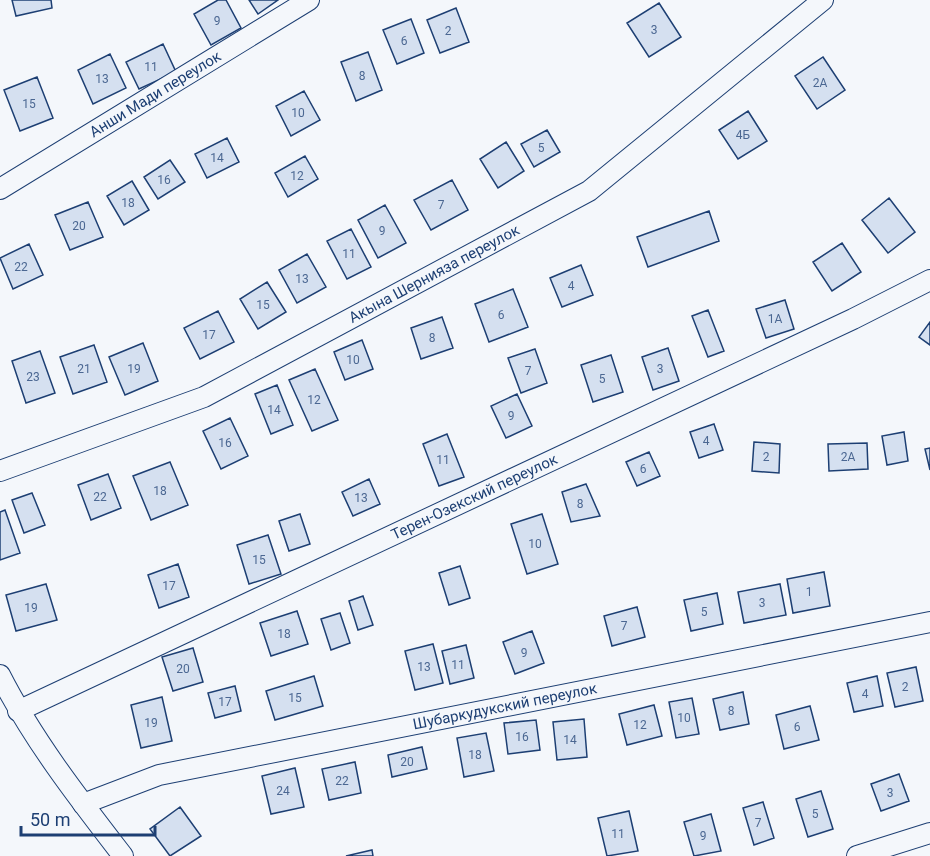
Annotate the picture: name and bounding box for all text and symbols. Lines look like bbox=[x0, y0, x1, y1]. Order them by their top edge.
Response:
house number: 9 bbox=[214, 14, 220, 28]
house number: 3 bbox=[651, 23, 657, 37]
house number: 2 bbox=[445, 24, 452, 38]
house number: 6 bbox=[401, 34, 408, 48]
street label: Анши Мади переулок bbox=[86, 47, 224, 141]
house number: 11 bbox=[144, 60, 158, 74]
house number: 8 bbox=[359, 69, 366, 83]
house number: 13 bbox=[95, 72, 109, 86]
house number: 2А bbox=[813, 76, 827, 90]
house number: 15 bbox=[22, 97, 36, 111]
house number: 10 bbox=[291, 106, 305, 120]
house number: 4Б bbox=[736, 128, 751, 142]
house number: 5 bbox=[538, 141, 545, 155]
house number: 14 bbox=[210, 151, 224, 165]
house number: 12 bbox=[290, 169, 304, 183]
house number: 16 bbox=[157, 173, 171, 187]
house number: 18 bbox=[121, 196, 135, 210]
house number: 7 bbox=[438, 198, 445, 212]
house number: 20 bbox=[72, 219, 86, 233]
street label: Акына Шернияза переулок bbox=[346, 221, 522, 327]
house number: 9 bbox=[379, 224, 385, 238]
house number: 11 bbox=[342, 247, 356, 261]
house number: 22 bbox=[14, 260, 28, 274]
house number: 13 bbox=[295, 272, 309, 286]
house number: 4 bbox=[568, 279, 575, 293]
house number: 15 bbox=[256, 298, 270, 312]
house number: 6 bbox=[498, 308, 505, 322]
house number: 1А bbox=[768, 312, 782, 326]
house number: 17 bbox=[202, 328, 216, 342]
house number: 8 bbox=[429, 331, 436, 345]
house number: 10 bbox=[346, 353, 360, 367]
house number: 21 bbox=[77, 362, 91, 376]
house number: 19 bbox=[127, 362, 141, 376]
house number: 3 bbox=[657, 362, 663, 376]
house number: 7 bbox=[525, 364, 532, 378]
house number: 23 bbox=[26, 370, 40, 384]
house number: 5 bbox=[599, 372, 606, 386]
house number: 12 bbox=[307, 393, 321, 407]
house number: 14 bbox=[267, 403, 281, 417]
house number: 9 bbox=[508, 409, 514, 423]
house number: 4 bbox=[703, 434, 710, 448]
house number: 16 bbox=[218, 436, 232, 450]
street label: Терен-Озекский переулок bbox=[388, 450, 560, 544]
house number: 2 bbox=[763, 450, 770, 464]
house number: 2А bbox=[841, 450, 855, 464]
house number: 11 bbox=[436, 453, 450, 467]
house number: 6 bbox=[640, 462, 647, 476]
house number: 18 bbox=[153, 484, 167, 498]
house number: 22 bbox=[93, 490, 107, 504]
house number: 13 bbox=[354, 491, 368, 505]
house number: 8 bbox=[577, 497, 584, 511]
house number: 10 bbox=[528, 537, 542, 551]
house number: 15 bbox=[252, 553, 266, 567]
house number: 17 bbox=[162, 579, 176, 593]
house number: 1 bbox=[806, 585, 812, 599]
house number: 3 bbox=[759, 596, 765, 610]
house number: 19 bbox=[24, 601, 38, 615]
house number: 5 bbox=[701, 605, 708, 619]
house number: 7 bbox=[621, 619, 628, 633]
house number: 18 bbox=[277, 627, 291, 641]
house number: 9 bbox=[521, 646, 527, 660]
house number: 11 bbox=[451, 658, 465, 672]
house number: 13 bbox=[417, 660, 431, 674]
house number: 20 bbox=[176, 662, 190, 676]
street label: Шубаркудукский переулок bbox=[411, 679, 598, 733]
house number: 2 bbox=[902, 680, 909, 694]
house number: 4 bbox=[862, 687, 869, 701]
house number: 15 bbox=[288, 691, 302, 705]
house number: 17 bbox=[218, 695, 232, 709]
house number: 8 bbox=[728, 704, 735, 718]
house number: 10 bbox=[677, 711, 691, 725]
house number: 19 bbox=[144, 716, 158, 730]
house number: 12 bbox=[633, 718, 647, 732]
house number: 6 bbox=[794, 720, 801, 734]
house number: 16 bbox=[515, 730, 529, 744]
house number: 14 bbox=[563, 733, 577, 747]
house number: 18 bbox=[468, 748, 482, 762]
house number: 20 bbox=[400, 755, 414, 769]
house number: 22 bbox=[335, 774, 349, 788]
house number: 24 bbox=[276, 784, 290, 798]
house number: 3 bbox=[887, 786, 893, 800]
scale bar bbox=[21, 799, 154, 837]
house number: 5 bbox=[812, 807, 819, 821]
text: 50 m bbox=[30, 809, 70, 830]
house number: 7 bbox=[755, 816, 762, 830]
house number: 11 bbox=[611, 827, 625, 841]
house number: 9 bbox=[700, 829, 706, 843]

